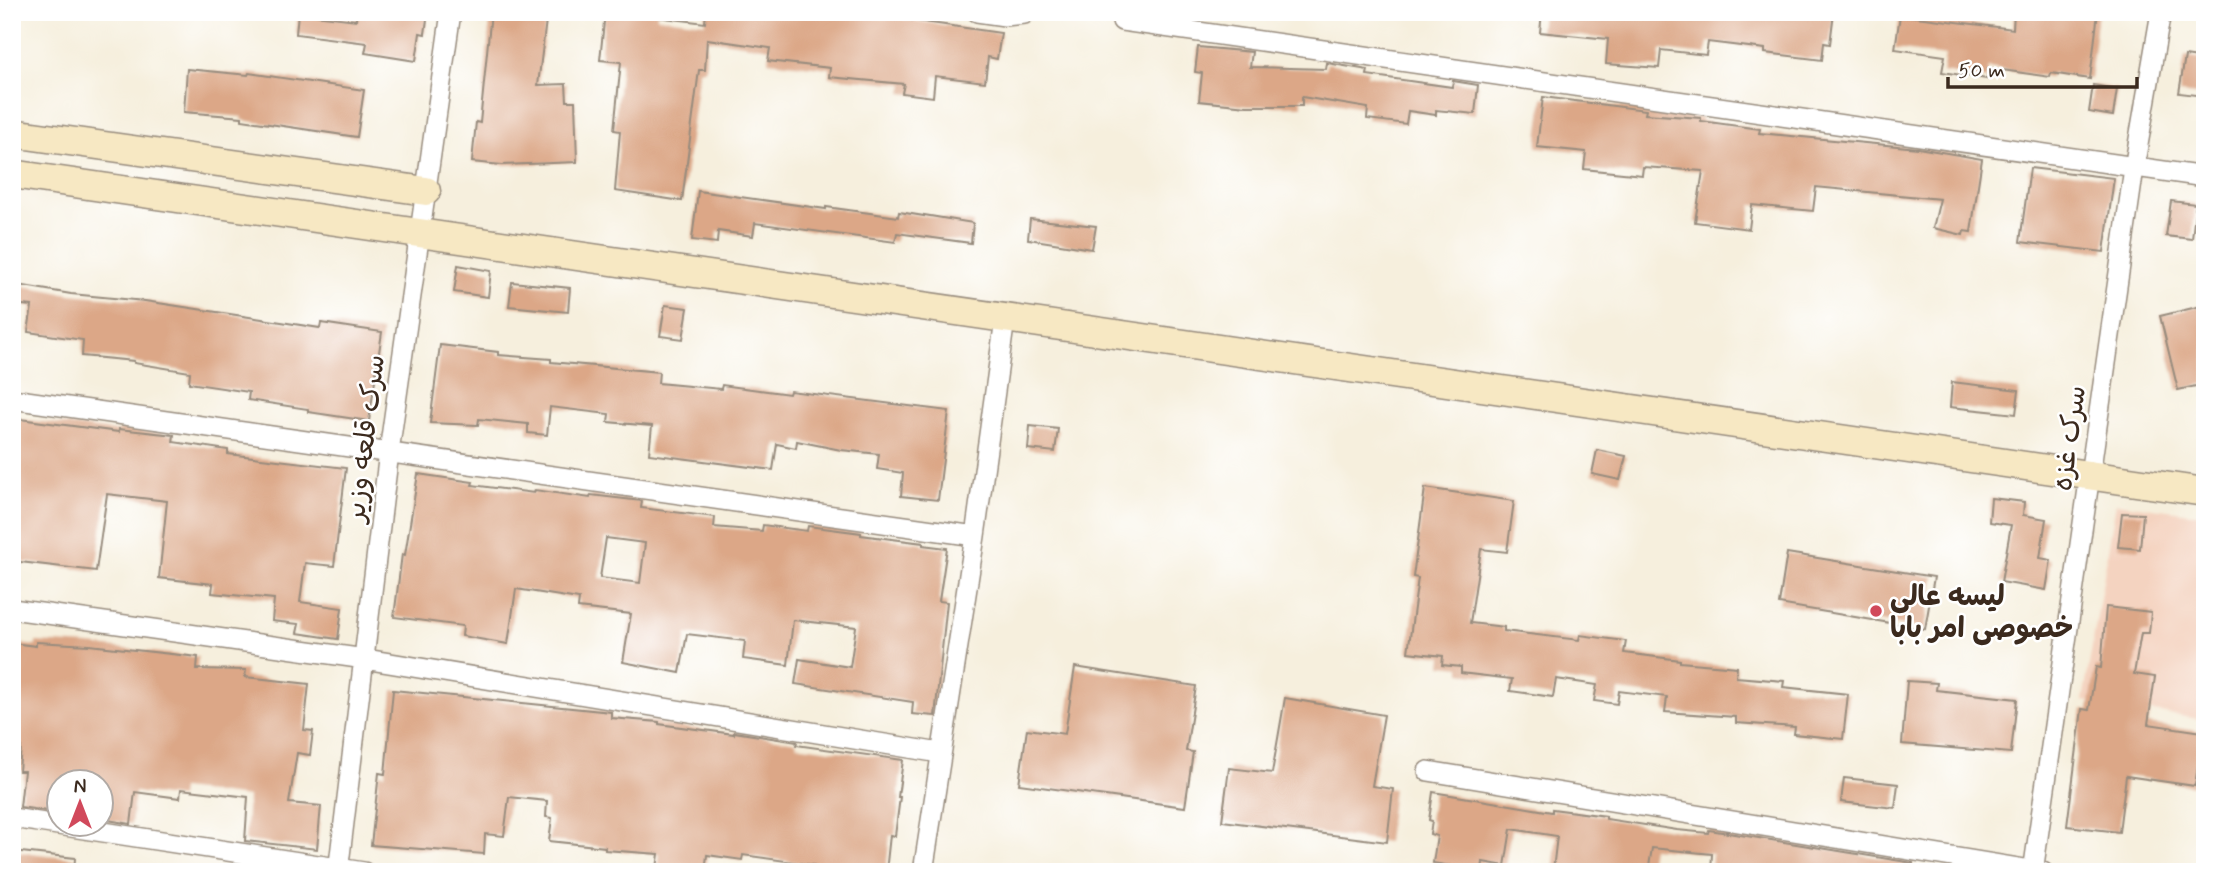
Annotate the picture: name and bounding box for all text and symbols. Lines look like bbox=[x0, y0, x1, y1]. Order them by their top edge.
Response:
scale bar bbox=[1948, 46, 2136, 90]
text: 50 m bbox=[1958, 57, 2005, 85]
street label: سرک قلعه وزیر bbox=[338, 353, 395, 526]
street label: سرک غزه bbox=[2045, 383, 2096, 493]
place label: لیسه عالی خصوصی امر بابا bbox=[1890, 579, 2073, 648]
marker: لیسه عالی خصوصی امر بابا bbox=[1868, 603, 1884, 619]
north arrow bbox=[46, 768, 116, 838]
text: N bbox=[74, 775, 86, 800]

